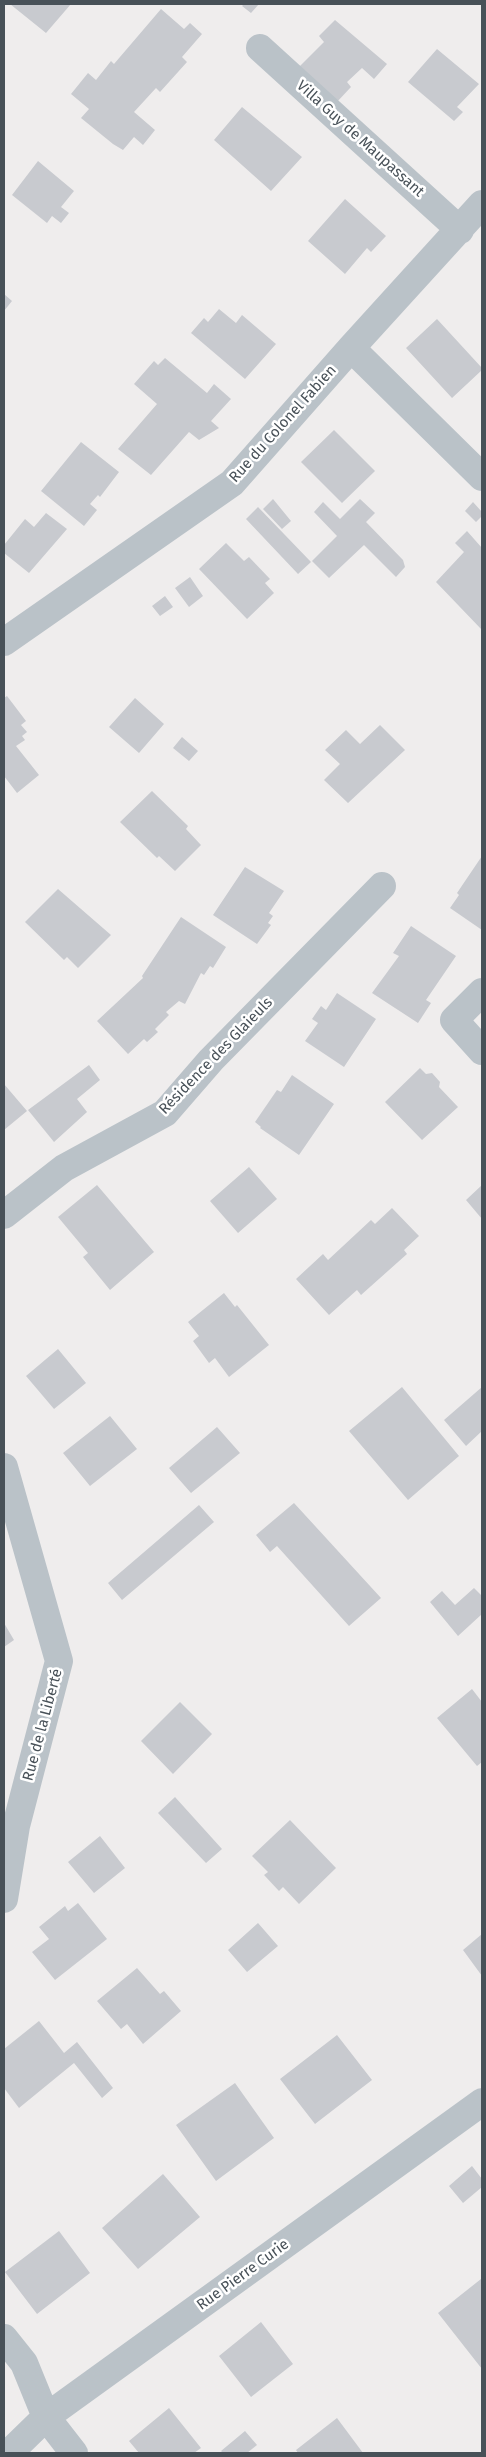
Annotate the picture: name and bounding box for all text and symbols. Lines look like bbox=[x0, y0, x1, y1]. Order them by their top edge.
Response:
street label: Villa Guy de Maupassant bbox=[292, 77, 428, 201]
street label: Rue du Colonel Fabien bbox=[226, 362, 340, 486]
street label: Résidence des Glaieuls bbox=[155, 994, 277, 1118]
street label: Rue de la Liberté bbox=[19, 1667, 67, 1783]
street label: Rue Pierre Curie bbox=[193, 2236, 293, 2314]

